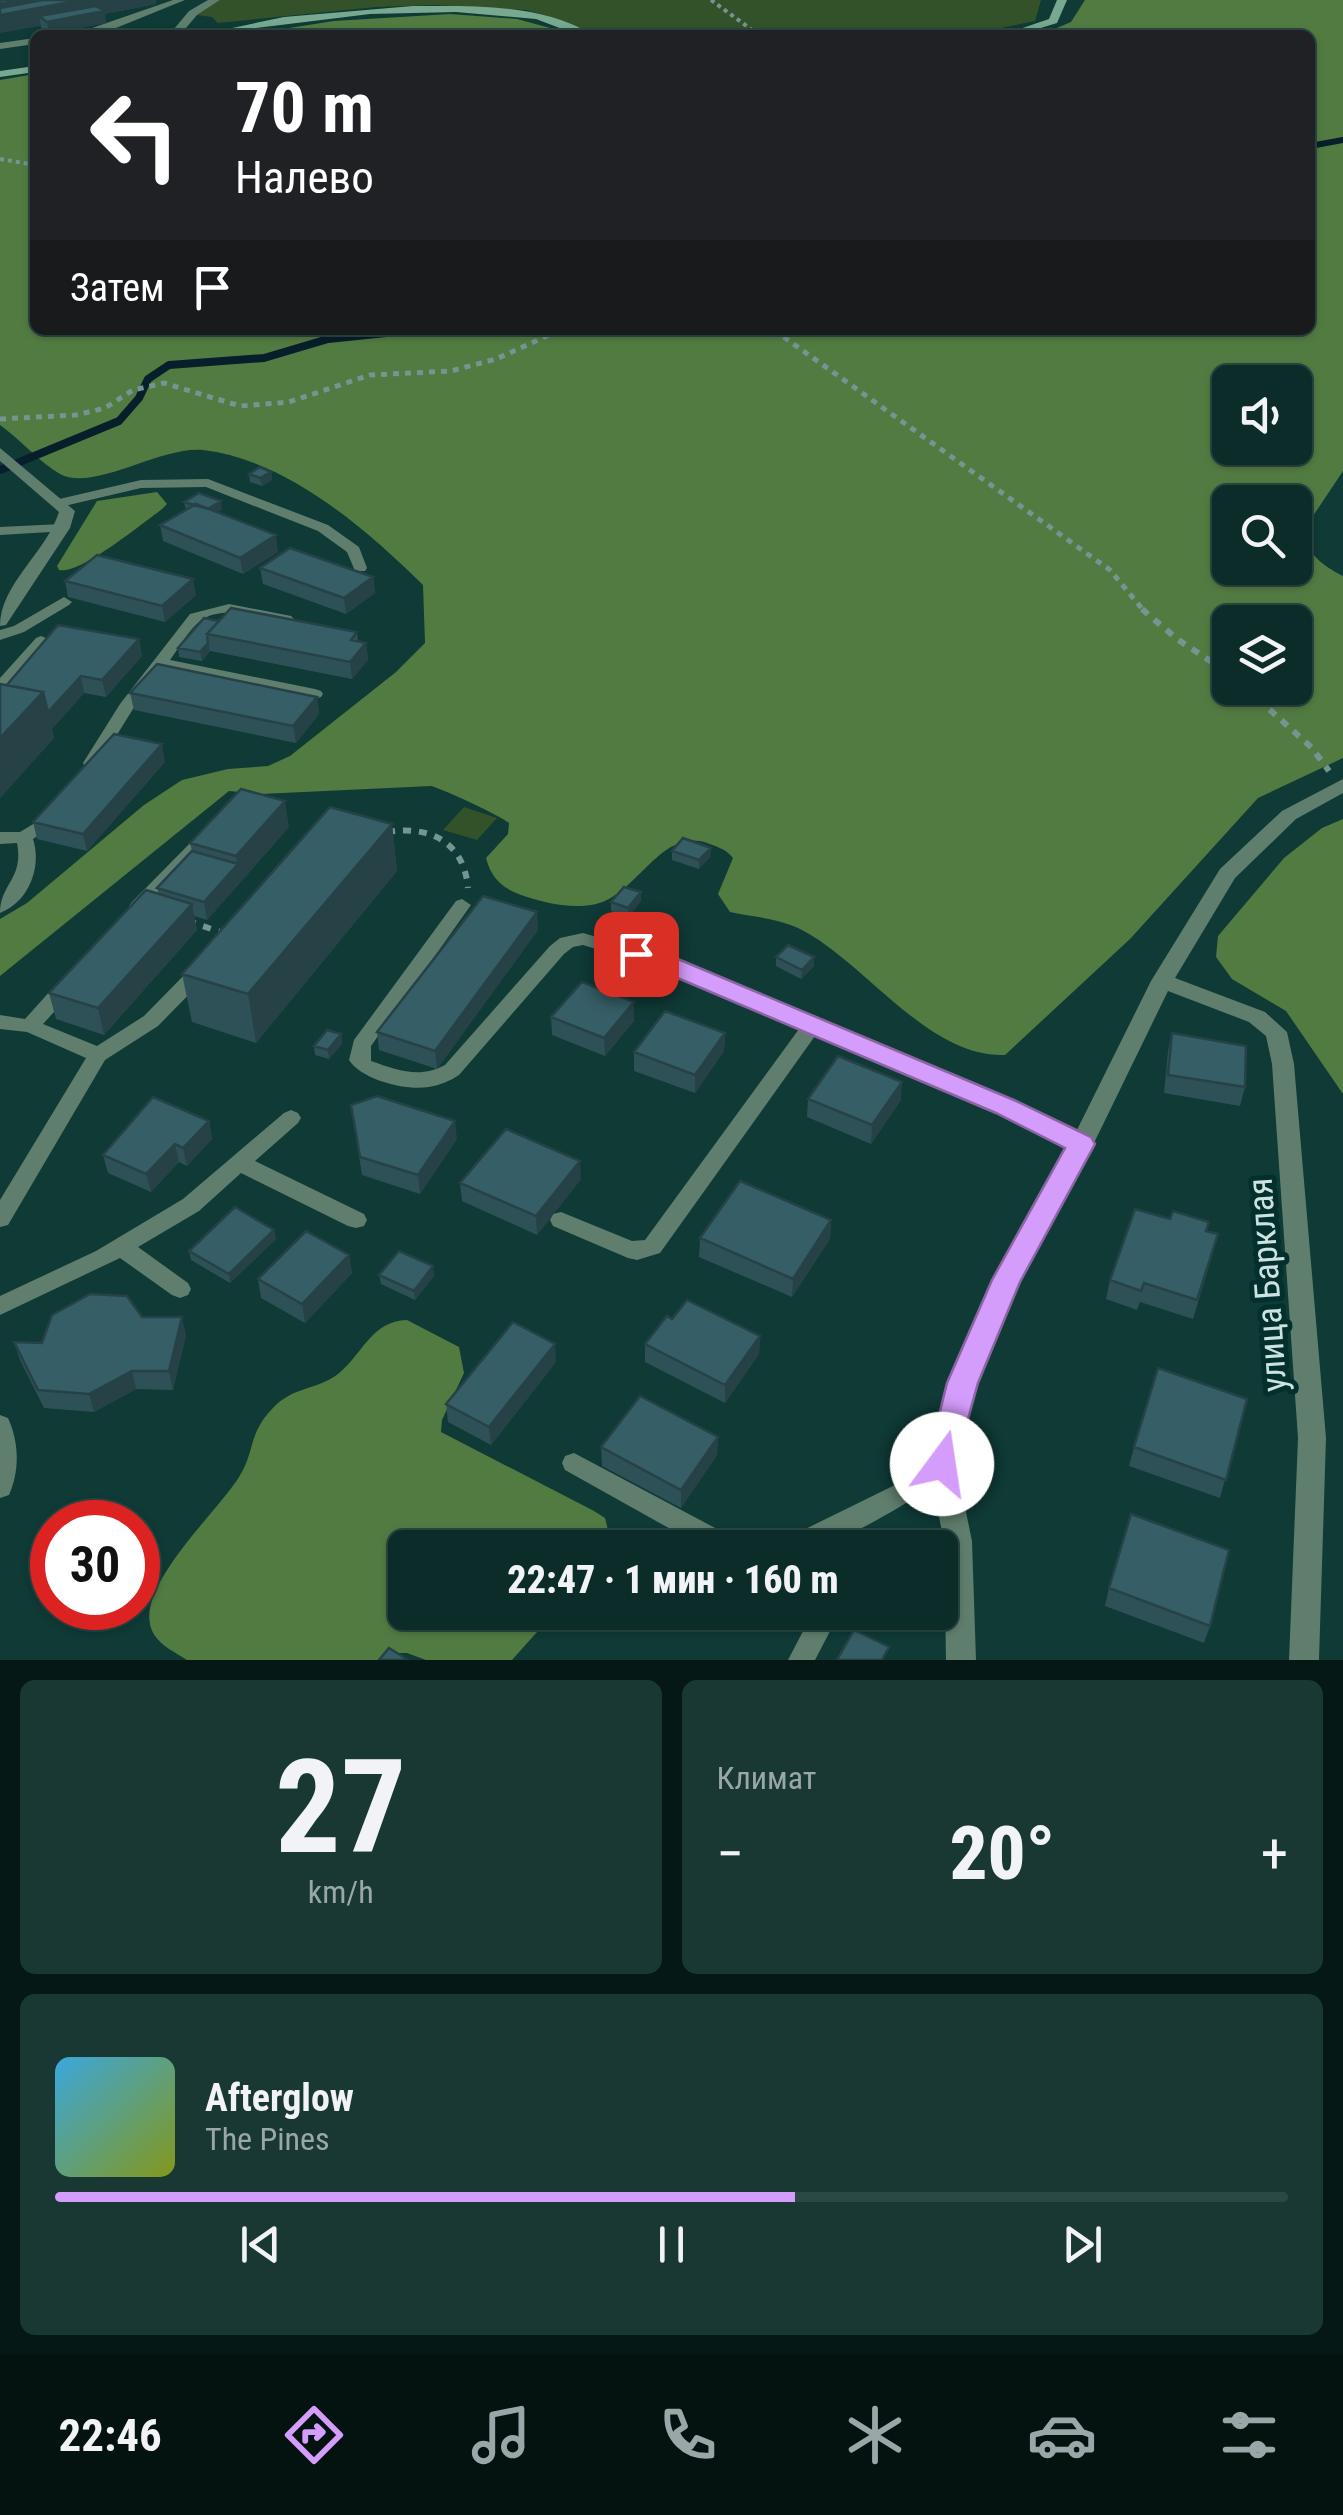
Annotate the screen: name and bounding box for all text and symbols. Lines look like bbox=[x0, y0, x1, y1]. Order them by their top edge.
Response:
text: 70 m bbox=[235, 67, 374, 149]
icon: left bbox=[70, 70, 200, 200]
text: Налево bbox=[235, 151, 374, 204]
icon: arrive bbox=[185, 260, 240, 315]
text: Затем bbox=[70, 266, 165, 310]
map controls bbox=[1212, 365, 1312, 705]
button: sound bbox=[1212, 365, 1312, 465]
button: search bbox=[1212, 485, 1312, 585]
button: layers bbox=[1212, 605, 1312, 705]
pin bbox=[594, 912, 679, 997]
icon: arrive bbox=[609, 927, 664, 982]
street label: улица Барклая bbox=[1240, 1177, 1295, 1393]
position arrow bbox=[890, 1412, 994, 1516]
speed limit sign: 30 bbox=[30, 1500, 160, 1630]
text: 22:47 · 1 мин · 160 m bbox=[507, 1558, 839, 1602]
text: 27 bbox=[275, 1731, 406, 1884]
text: Климат bbox=[717, 1759, 816, 1797]
text: 20° bbox=[949, 1809, 1055, 1897]
text: − bbox=[717, 1822, 744, 1886]
text: + bbox=[1261, 1822, 1288, 1886]
text: km/h bbox=[308, 1873, 374, 1911]
text: Afterglow bbox=[205, 2076, 354, 2120]
text: The Pines bbox=[205, 2120, 330, 2158]
icon: previous bbox=[233, 2217, 288, 2272]
icon: pause bbox=[644, 2217, 699, 2272]
icon: next bbox=[1055, 2217, 1110, 2272]
icon: directions bbox=[279, 2400, 349, 2470]
icon: music bbox=[466, 2400, 536, 2470]
icon: phone bbox=[653, 2400, 723, 2470]
icon: climate bbox=[840, 2400, 910, 2470]
icon: car bbox=[1027, 2400, 1097, 2470]
icon: filters bbox=[1214, 2400, 1284, 2470]
text: 22:46 bbox=[59, 2409, 162, 2462]

